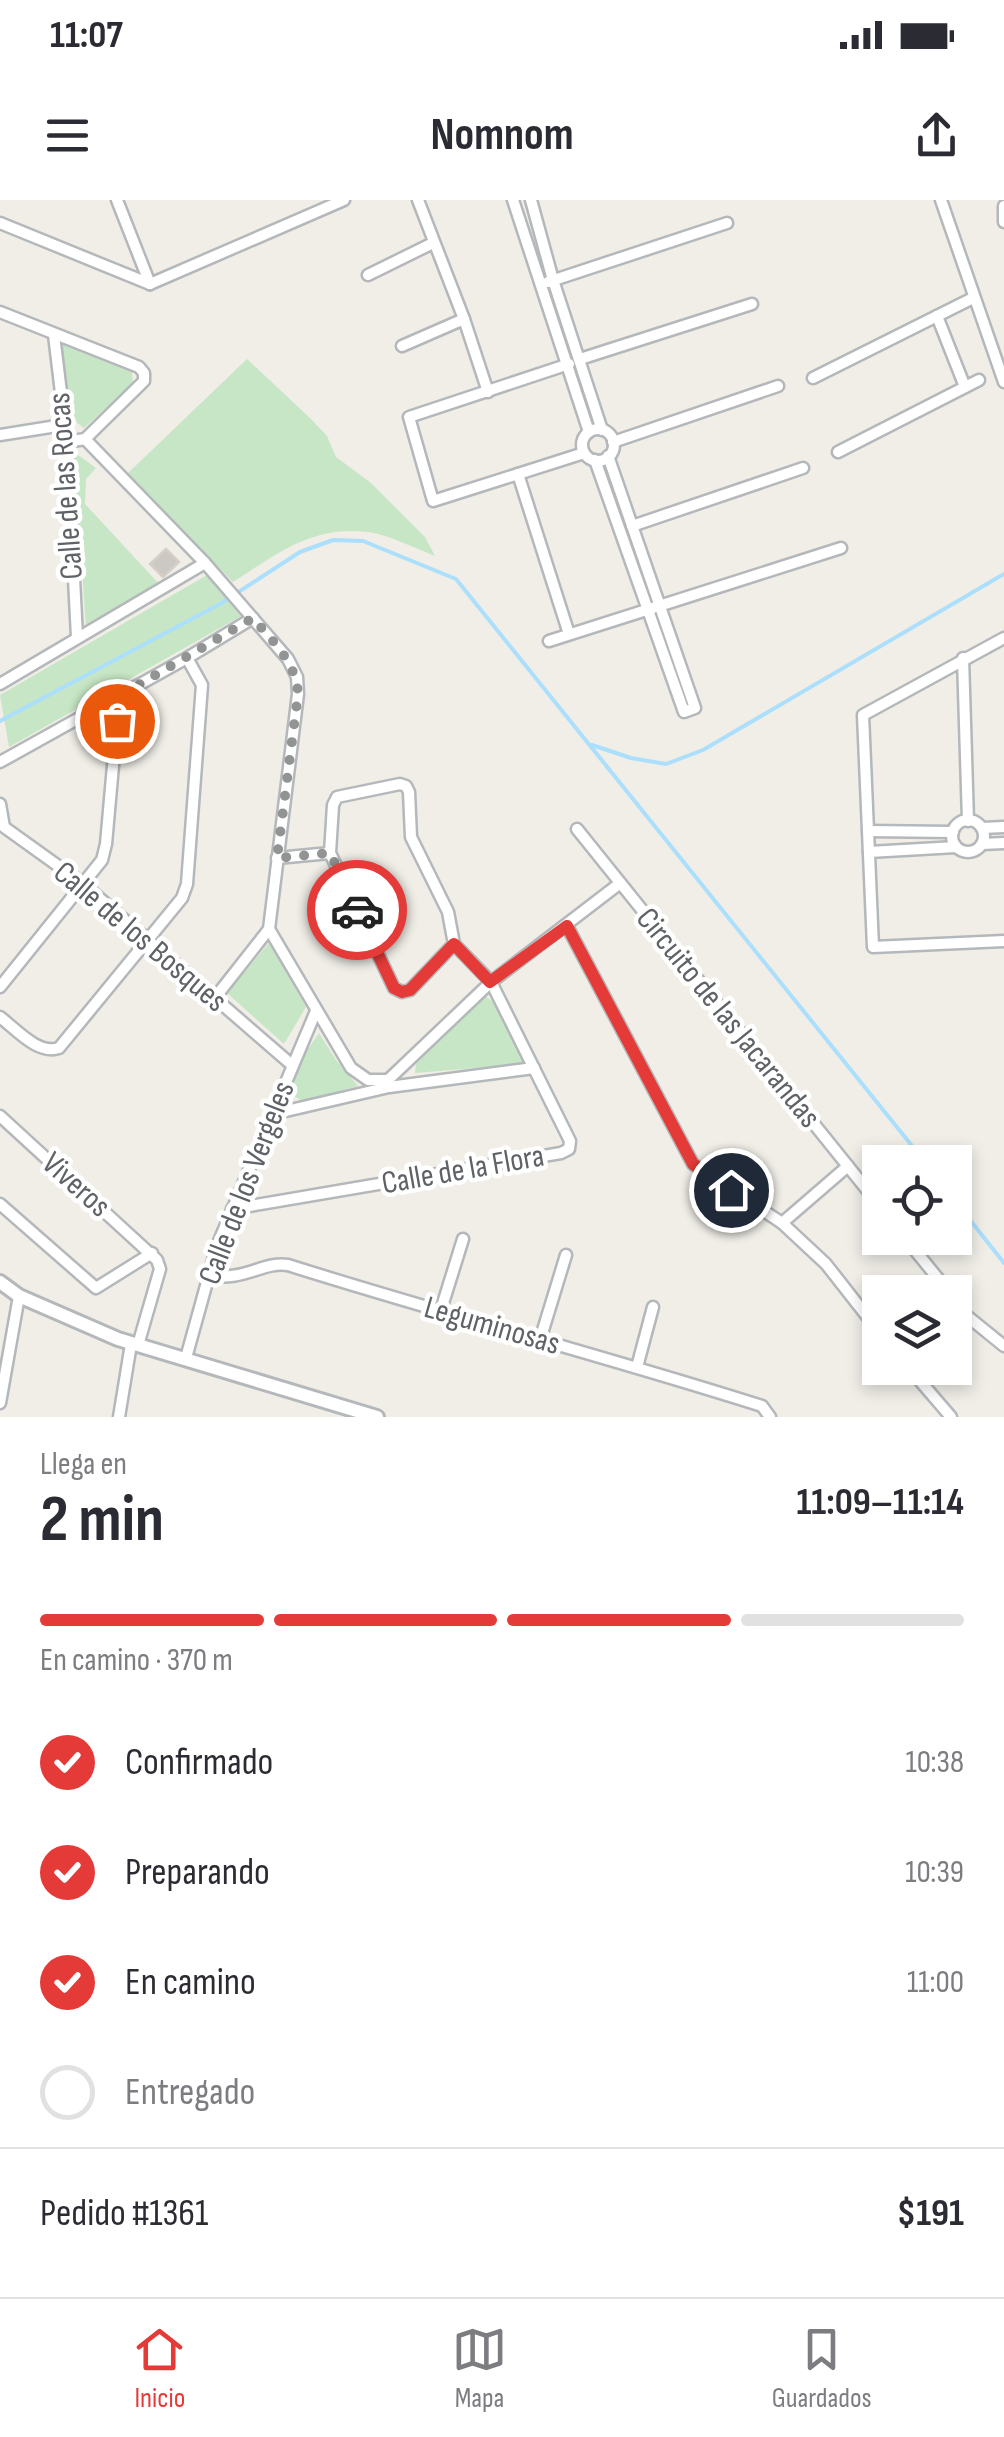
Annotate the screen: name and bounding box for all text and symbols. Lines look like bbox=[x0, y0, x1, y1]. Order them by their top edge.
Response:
text: 11:07 bbox=[50, 13, 123, 58]
icon: menu bbox=[40, 108, 95, 163]
text: Nomnom bbox=[431, 108, 573, 163]
icon: share bbox=[909, 108, 964, 163]
street label: Calle de las Rocas bbox=[40, 391, 92, 581]
pin bbox=[75, 679, 160, 764]
icon: bag bbox=[90, 694, 145, 749]
street label: Calle de los Bosques bbox=[45, 853, 235, 1021]
courier bbox=[307, 860, 407, 960]
icon: car bbox=[330, 883, 385, 938]
street label: Circuito de las Jacarandas bbox=[627, 900, 829, 1136]
street label: Calle de los Vergeles bbox=[190, 1076, 304, 1290]
street label: Calle de la Flora bbox=[379, 1137, 547, 1203]
street label: Viveros bbox=[34, 1144, 118, 1226]
map controls bbox=[862, 1145, 972, 1385]
button: locate bbox=[862, 1145, 972, 1255]
pin bbox=[689, 1148, 774, 1233]
icon: home bbox=[704, 1163, 759, 1218]
button: layers bbox=[862, 1275, 972, 1385]
street label: Leguminosas bbox=[420, 1288, 564, 1364]
text: Llega en bbox=[40, 1445, 127, 1484]
text: 11:09–11:14 bbox=[796, 1480, 964, 1525]
text: 2 min bbox=[40, 1482, 164, 1560]
text: En camino · 370 m bbox=[40, 1641, 233, 1680]
icon: check bbox=[40, 1735, 95, 1790]
text: Confirmado bbox=[125, 1740, 273, 1785]
text: 10:38 bbox=[905, 1743, 964, 1782]
icon: check bbox=[40, 1845, 95, 1900]
text: Preparando bbox=[125, 1850, 270, 1895]
text: 10:39 bbox=[905, 1853, 964, 1892]
icon: check bbox=[40, 1955, 95, 2010]
text: En camino bbox=[125, 1960, 256, 2005]
text: 11:00 bbox=[907, 1963, 964, 2002]
text: Entregado bbox=[125, 2070, 255, 2115]
text: Pedido #1361 bbox=[40, 2191, 208, 2236]
text: $191 bbox=[897, 2191, 964, 2236]
tab: Inicio bbox=[132, 2322, 187, 2415]
tab: Mapa bbox=[452, 2322, 507, 2415]
tab: Guardados bbox=[772, 2322, 872, 2415]

